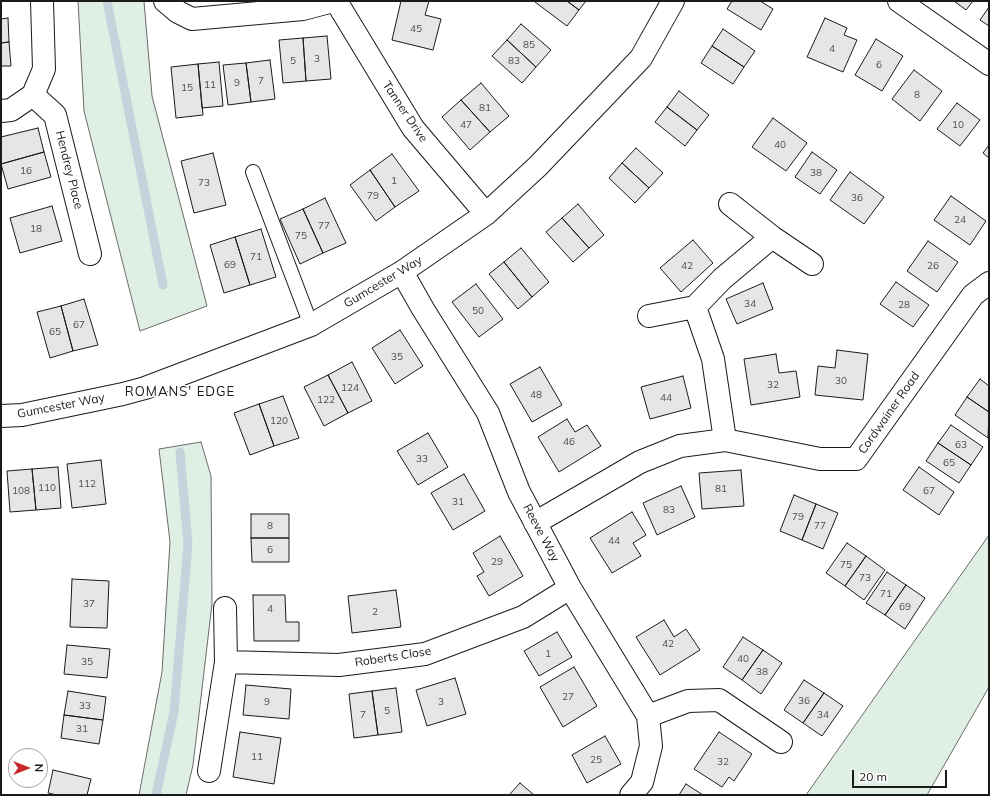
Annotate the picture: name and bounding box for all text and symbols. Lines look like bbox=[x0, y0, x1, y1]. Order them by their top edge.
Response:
house number: 45 bbox=[410, 23, 422, 35]
house number: 85 bbox=[523, 39, 535, 51]
house number: 4 bbox=[829, 43, 835, 55]
house number: 3 bbox=[314, 53, 320, 65]
house number: 5 bbox=[290, 55, 296, 67]
house number: 83 bbox=[508, 55, 520, 67]
house number: 6 bbox=[876, 59, 882, 71]
house number: 7 bbox=[258, 75, 264, 87]
house number: 9 bbox=[234, 77, 240, 89]
house number: 11 bbox=[204, 79, 216, 91]
street label: Tanner Drive bbox=[379, 79, 431, 145]
house number: 15 bbox=[181, 82, 193, 94]
house number: 8 bbox=[914, 89, 920, 101]
house number: 81 bbox=[479, 102, 491, 114]
house number: 47 bbox=[460, 119, 472, 131]
house number: 10 bbox=[952, 119, 964, 131]
street label: Hendrey Place bbox=[52, 129, 86, 211]
house number: 40 bbox=[774, 139, 786, 151]
house number: 16 bbox=[20, 165, 32, 177]
house number: 38 bbox=[810, 167, 822, 179]
house number: 1 bbox=[391, 175, 397, 187]
house number: 73 bbox=[198, 177, 210, 189]
house number: 79 bbox=[367, 190, 379, 202]
house number: 36 bbox=[851, 192, 863, 204]
house number: 24 bbox=[954, 214, 966, 226]
house number: 77 bbox=[318, 220, 330, 232]
house number: 18 bbox=[30, 223, 42, 235]
house number: 75 bbox=[295, 230, 307, 242]
house number: 71 bbox=[250, 251, 262, 263]
street label: Gumcester Way bbox=[341, 253, 425, 311]
house number: 69 bbox=[224, 259, 236, 271]
house number: 42 bbox=[681, 260, 693, 272]
house number: 26 bbox=[927, 260, 939, 272]
house number: 34 bbox=[744, 298, 756, 310]
house number: 28 bbox=[898, 299, 910, 311]
house number: 50 bbox=[472, 305, 484, 317]
house number: 67 bbox=[73, 319, 85, 331]
house number: 65 bbox=[49, 326, 61, 338]
house number: 35 bbox=[391, 351, 403, 363]
street label: Cordwainer Road bbox=[855, 369, 923, 457]
house number: 30 bbox=[835, 375, 847, 387]
house number: 32 bbox=[767, 379, 779, 391]
house number: 124 bbox=[341, 382, 359, 394]
district label: ROMANS' EDGE bbox=[125, 384, 235, 400]
house number: 48 bbox=[530, 389, 542, 401]
street label: Gumcester Way bbox=[16, 390, 106, 422]
house number: 44 bbox=[660, 392, 672, 404]
house number: 122 bbox=[317, 394, 335, 406]
house number: 120 bbox=[270, 415, 288, 427]
house number: 46 bbox=[563, 436, 575, 448]
house number: 63 bbox=[955, 439, 967, 451]
house number: 33 bbox=[416, 453, 428, 465]
house number: 65 bbox=[943, 457, 955, 469]
house number: 112 bbox=[78, 478, 96, 490]
house number: 110 bbox=[38, 482, 56, 494]
house number: 81 bbox=[715, 483, 727, 495]
house number: 108 bbox=[12, 485, 30, 497]
house number: 67 bbox=[923, 485, 935, 497]
house number: 31 bbox=[452, 496, 464, 508]
street label: Reeve Way bbox=[520, 502, 562, 564]
house number: 83 bbox=[663, 504, 675, 516]
house number: 79 bbox=[792, 511, 804, 523]
house number: 8 bbox=[267, 520, 273, 532]
house number: 77 bbox=[814, 520, 826, 532]
house number: 44 bbox=[608, 535, 620, 547]
house number: 6 bbox=[267, 544, 273, 556]
house number: 29 bbox=[491, 556, 503, 568]
house number: 75 bbox=[840, 559, 852, 571]
house number: 73 bbox=[859, 572, 871, 584]
house number: 71 bbox=[880, 588, 892, 600]
house number: 37 bbox=[83, 598, 95, 610]
house number: 69 bbox=[899, 601, 911, 613]
house number: 4 bbox=[267, 603, 273, 615]
house number: 2 bbox=[372, 606, 378, 618]
house number: 42 bbox=[662, 638, 674, 650]
street label: Roberts Close bbox=[354, 644, 432, 670]
house number: 1 bbox=[545, 648, 551, 660]
house number: 40 bbox=[737, 653, 749, 665]
house number: 35 bbox=[81, 656, 93, 668]
house number: 38 bbox=[756, 666, 768, 678]
house number: 27 bbox=[562, 691, 574, 703]
house number: 36 bbox=[798, 695, 810, 707]
house number: 9 bbox=[264, 696, 270, 708]
house number: 3 bbox=[438, 696, 444, 708]
house number: 33 bbox=[79, 700, 91, 712]
house number: 5 bbox=[384, 705, 390, 717]
house number: 7 bbox=[360, 709, 366, 721]
house number: 34 bbox=[817, 709, 829, 721]
house number: 31 bbox=[76, 723, 88, 735]
north arrow bbox=[8, 748, 48, 788]
house number: 11 bbox=[251, 751, 263, 763]
house number: 25 bbox=[590, 754, 602, 766]
house number: 32 bbox=[717, 756, 729, 768]
scale bar bbox=[854, 762, 949, 788]
text: N bbox=[32, 764, 46, 772]
text: 20 m bbox=[859, 769, 887, 784]

